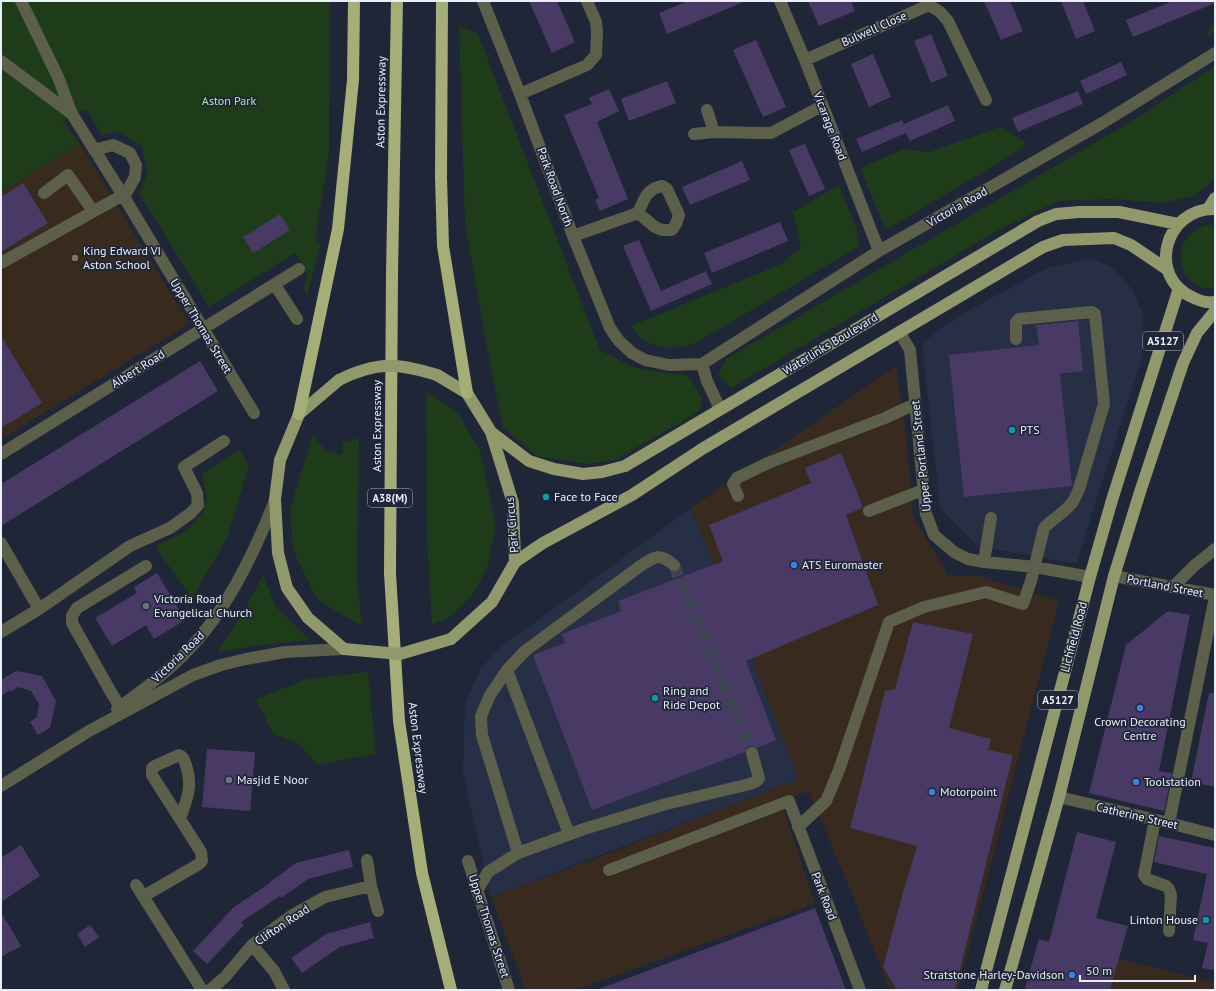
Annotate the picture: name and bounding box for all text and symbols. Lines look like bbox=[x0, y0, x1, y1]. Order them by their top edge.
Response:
street label: Bulwell Close bbox=[839, 7, 909, 50]
street label: Aston Expressway bbox=[372, 55, 389, 148]
street label: Vicarage Road bbox=[810, 88, 850, 162]
park label: Aston Park bbox=[202, 93, 256, 108]
street label: Park Road North bbox=[534, 145, 577, 228]
street label: Victoria Road bbox=[923, 183, 990, 230]
place label: King Edward VI Aston School bbox=[83, 243, 161, 272]
marker: King Edward VI Aston School bbox=[70, 253, 80, 263]
street label: Upper Thomas Street bbox=[167, 276, 236, 376]
street label: Waterlinks Boulevard bbox=[779, 309, 880, 378]
road number: A5127 bbox=[1143, 332, 1183, 350]
street label: Albert Road bbox=[108, 346, 167, 391]
street label: Aston Expressway bbox=[369, 380, 384, 472]
street label: Upper Portland Street bbox=[907, 400, 934, 512]
place label: PTS bbox=[1020, 422, 1040, 437]
marker: PTS bbox=[1007, 425, 1017, 435]
road number: A38(M) bbox=[368, 489, 412, 507]
place label: Face to Face bbox=[554, 489, 618, 504]
marker: Face to Face bbox=[541, 492, 551, 502]
street label: Park Circus bbox=[502, 496, 521, 554]
place label: ATS Euromaster bbox=[802, 557, 883, 572]
marker: ATS Euromaster bbox=[789, 560, 799, 570]
street label: Portland Street bbox=[1126, 571, 1205, 600]
place label: Victoria Road Evangelical Church bbox=[153, 591, 252, 620]
street label: Lichfield Road bbox=[1057, 600, 1090, 674]
marker: Victoria Road Evangelical Church bbox=[141, 601, 151, 611]
street label: Victoria Road bbox=[147, 628, 207, 686]
place label: Ring and Ride Depot bbox=[663, 683, 720, 712]
road number: A5127 bbox=[1038, 691, 1078, 709]
marker: Ring and Ride Depot bbox=[650, 693, 660, 703]
street label: Aston Expressway bbox=[405, 701, 432, 795]
marker: Crown Decorating Centre bbox=[1135, 703, 1145, 713]
place label: Crown Decorating Centre bbox=[1094, 714, 1186, 743]
place label: Masjid E Noor bbox=[237, 772, 308, 787]
place label: Toolstation bbox=[1144, 774, 1201, 789]
marker: Masjid E Noor bbox=[224, 775, 234, 785]
marker: Toolstation bbox=[1131, 777, 1141, 787]
place label: Motorpoint bbox=[940, 784, 997, 799]
marker: Motorpoint bbox=[927, 787, 937, 797]
street label: Catherine Street bbox=[1095, 799, 1179, 832]
street label: Park Road bbox=[808, 870, 840, 922]
street label: Upper Thomas Street bbox=[466, 872, 513, 980]
street label: Clifton Road bbox=[252, 901, 312, 948]
place label: Linton House bbox=[1130, 912, 1198, 927]
marker: Linton House bbox=[1201, 915, 1211, 925]
scale bar bbox=[1080, 957, 1195, 983]
text: 50 m bbox=[1086, 963, 1112, 978]
place label: Stratstone Harley-Davidson bbox=[924, 967, 1064, 982]
marker: Stratstone Harley-Davidson bbox=[1067, 970, 1077, 980]

